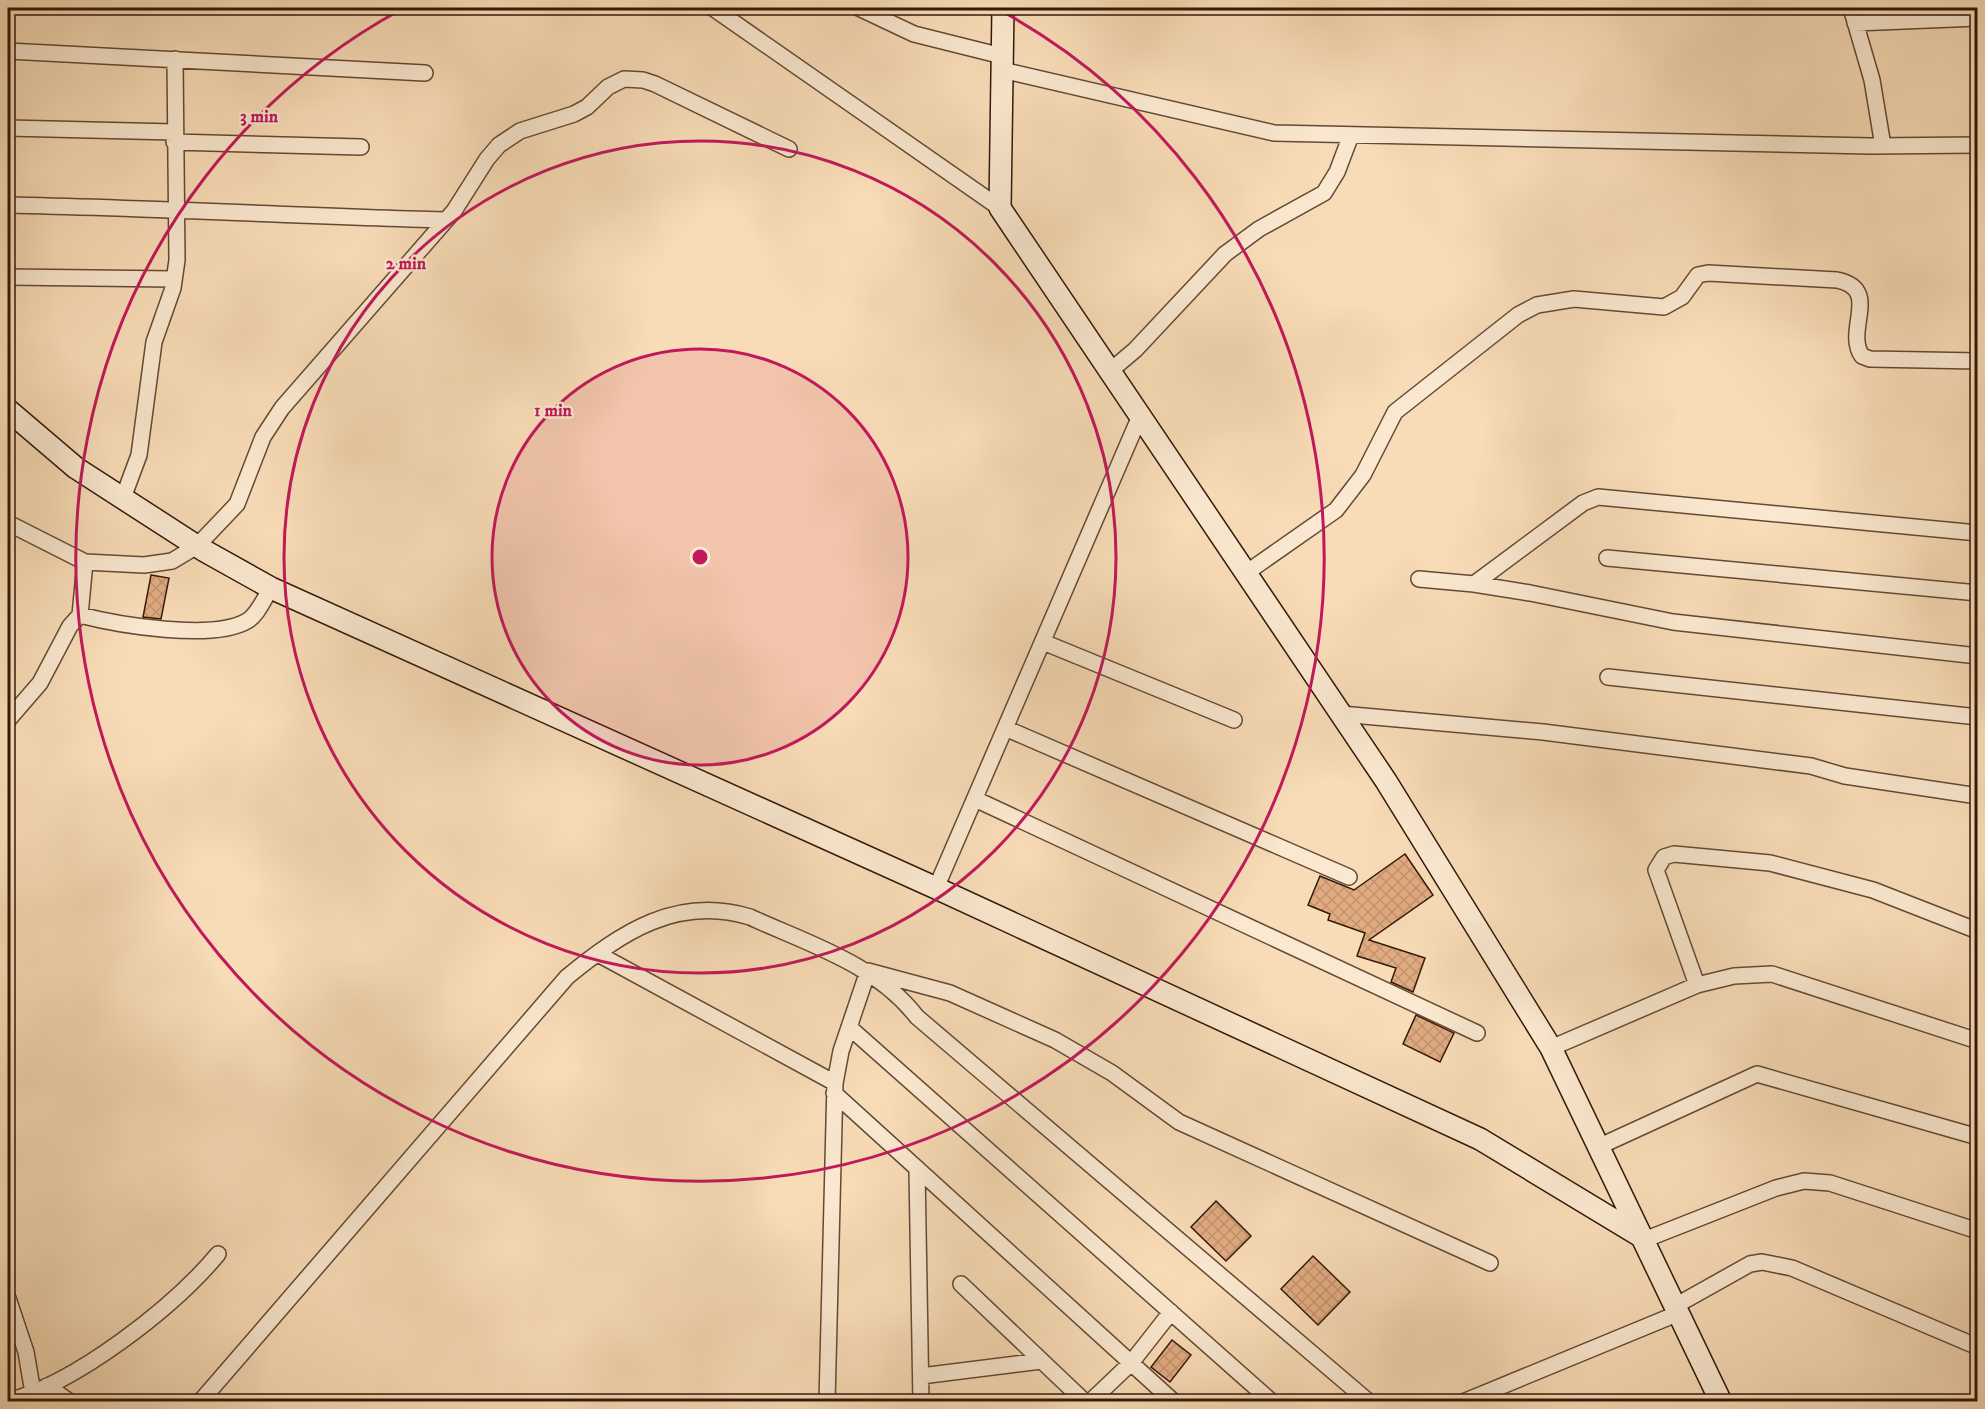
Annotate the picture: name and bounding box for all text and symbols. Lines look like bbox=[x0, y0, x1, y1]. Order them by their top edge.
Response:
text: 3 min bbox=[240, 106, 279, 128]
text: 2 min bbox=[386, 253, 427, 275]
text: 1 min bbox=[534, 400, 573, 422]
centre of rings bbox=[690, 547, 710, 567]

